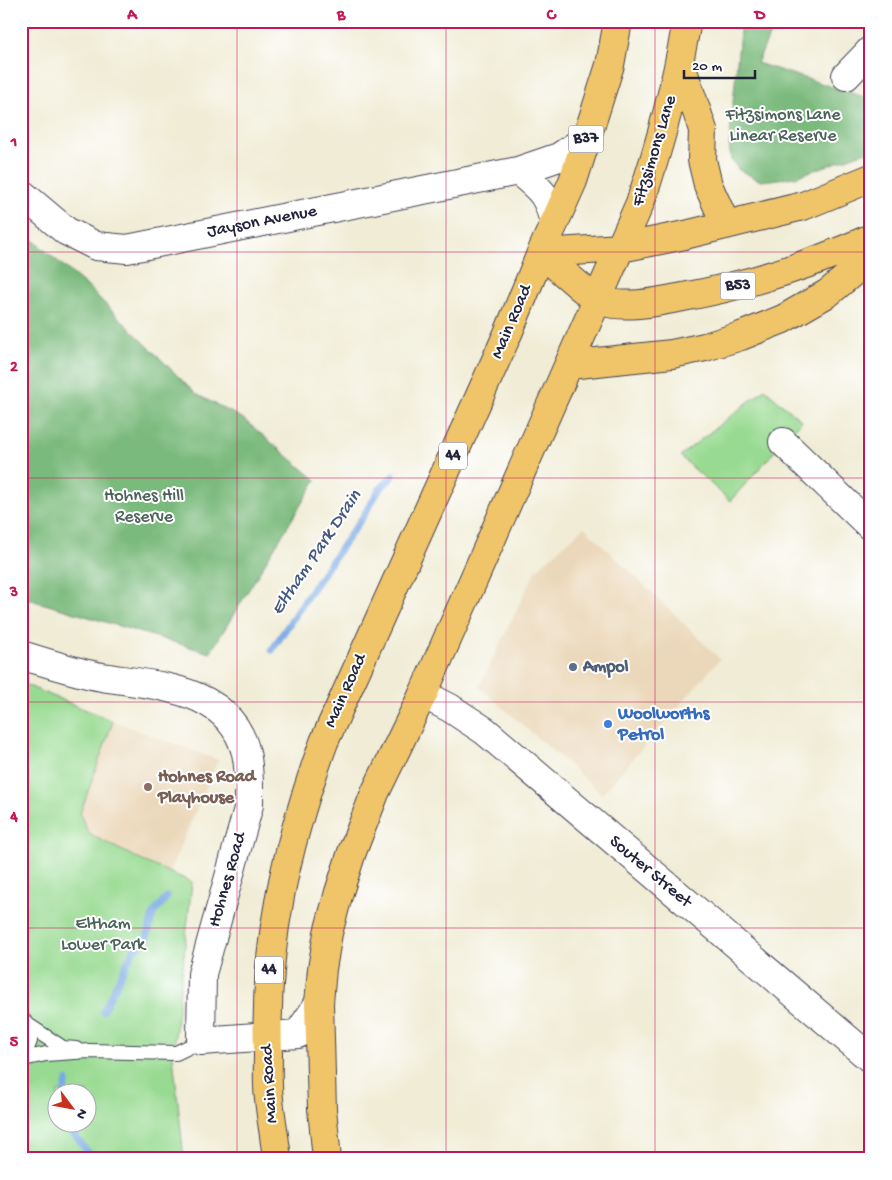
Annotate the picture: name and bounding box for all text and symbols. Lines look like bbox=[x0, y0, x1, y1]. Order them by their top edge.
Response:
text: A bbox=[126, 7, 138, 26]
text: B bbox=[336, 7, 346, 26]
text: C bbox=[546, 7, 557, 26]
text: D bbox=[753, 7, 766, 26]
scale bar bbox=[684, 48, 756, 80]
text: 20 m bbox=[692, 58, 722, 76]
street label: Fitzsimons Lane bbox=[628, 92, 682, 210]
park label: Fitzsimons Lane Linear Reserve bbox=[725, 105, 841, 147]
road number: B37 bbox=[568, 126, 604, 152]
text: 1 bbox=[10, 134, 17, 153]
street label: Jayson Avenue bbox=[205, 201, 319, 243]
road number: B53 bbox=[720, 272, 756, 300]
street label: Main Road bbox=[487, 280, 538, 362]
text: 2 bbox=[10, 359, 18, 378]
road number: 44 bbox=[439, 442, 467, 470]
water label: Eltham Park Drain bbox=[267, 485, 368, 620]
park label: Hohnes Hill Reserve bbox=[104, 486, 184, 528]
text: 3 bbox=[9, 584, 18, 603]
street label: Main Road bbox=[320, 650, 372, 731]
place label: Ampol bbox=[582, 657, 629, 678]
marker: Ampol bbox=[567, 661, 579, 673]
place label: Woolworths Petrol bbox=[617, 704, 711, 746]
marker: Woolworths Petrol bbox=[602, 718, 614, 730]
place label: Hohnes Road Playhouse bbox=[157, 767, 258, 809]
marker: Hohnes Road Playhouse bbox=[142, 781, 154, 793]
text: 4 bbox=[9, 809, 18, 828]
street label: Hohnes Road bbox=[204, 829, 252, 930]
street label: Souter Street bbox=[604, 831, 697, 914]
park label: Eltham Lower Park bbox=[61, 914, 147, 956]
road number: 44 bbox=[255, 956, 283, 984]
text: 5 bbox=[10, 1034, 19, 1053]
street label: Main Road bbox=[257, 1043, 283, 1124]
north arrow bbox=[48, 1082, 98, 1132]
text: N bbox=[71, 1105, 91, 1122]

